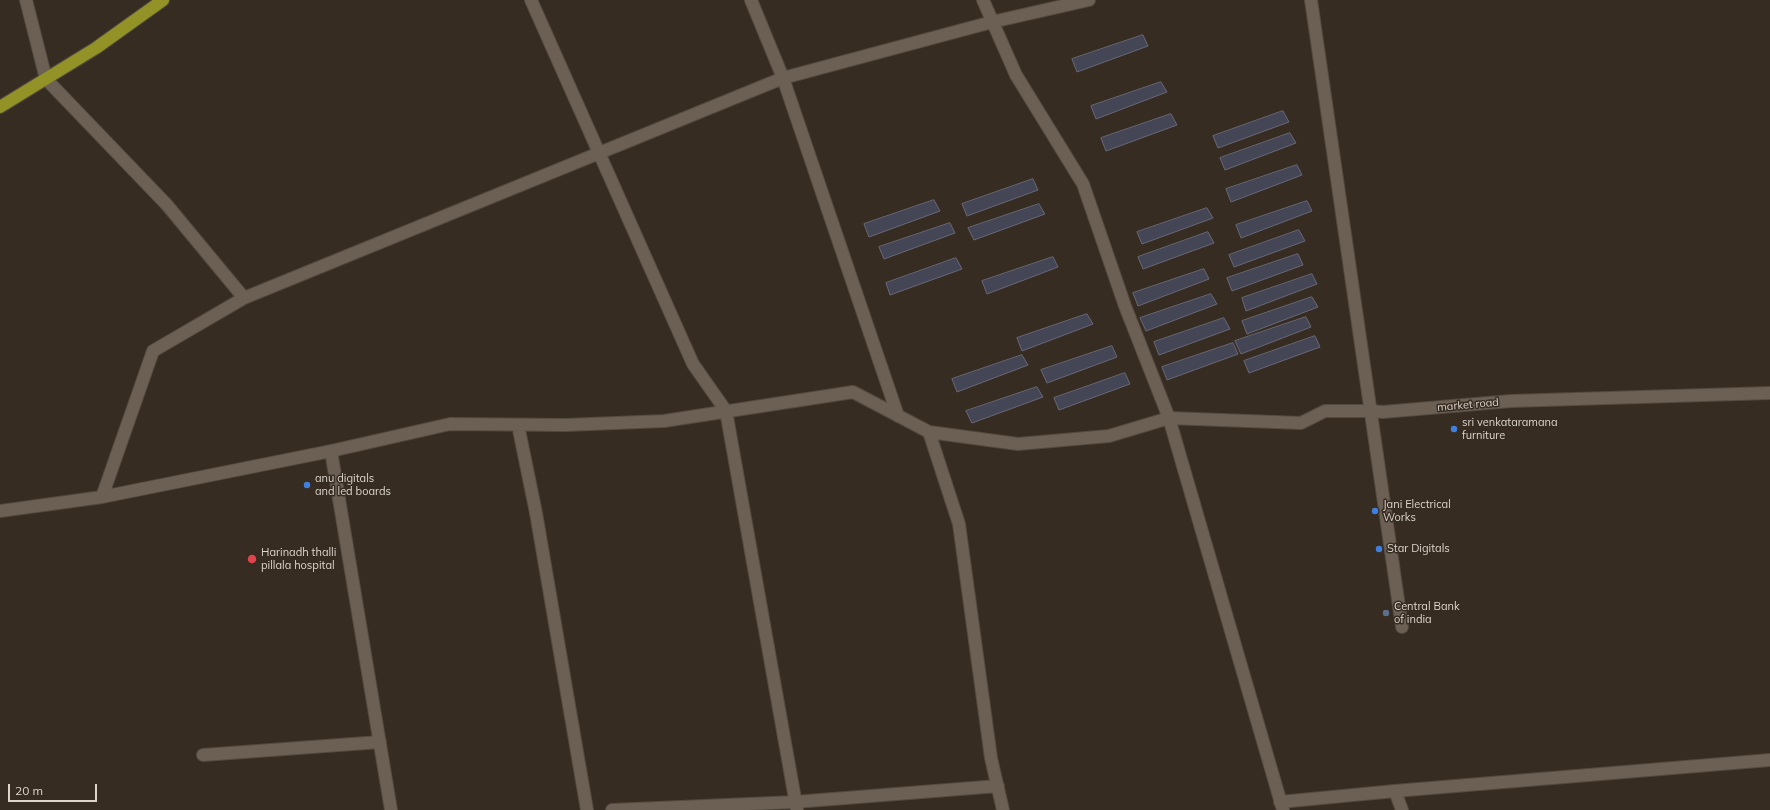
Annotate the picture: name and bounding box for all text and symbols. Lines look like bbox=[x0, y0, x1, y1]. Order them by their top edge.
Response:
street label: market road bbox=[1437, 396, 1499, 414]
place label: sri venkataramana furniture bbox=[1462, 416, 1558, 442]
marker: sri venkataramana furniture bbox=[1449, 424, 1459, 434]
place label: anu digitals and led boards bbox=[315, 472, 391, 498]
marker: anu digitals and led boards bbox=[302, 480, 312, 490]
place label: Jani Electrical Works bbox=[1383, 498, 1451, 524]
marker: Jani Electrical Works bbox=[1370, 506, 1380, 516]
place label: Star Digitals bbox=[1387, 542, 1450, 556]
marker: Star Digitals bbox=[1374, 544, 1384, 554]
place label: Harinadh thalli pillala hospital bbox=[261, 546, 336, 572]
marker: Harinadh thalli pillala hospital bbox=[246, 553, 258, 565]
place label: Central Bank of india bbox=[1394, 600, 1460, 626]
marker: Central Bank of india bbox=[1381, 608, 1391, 618]
scale bar bbox=[10, 776, 99, 802]
text: 20 m bbox=[15, 783, 43, 798]

